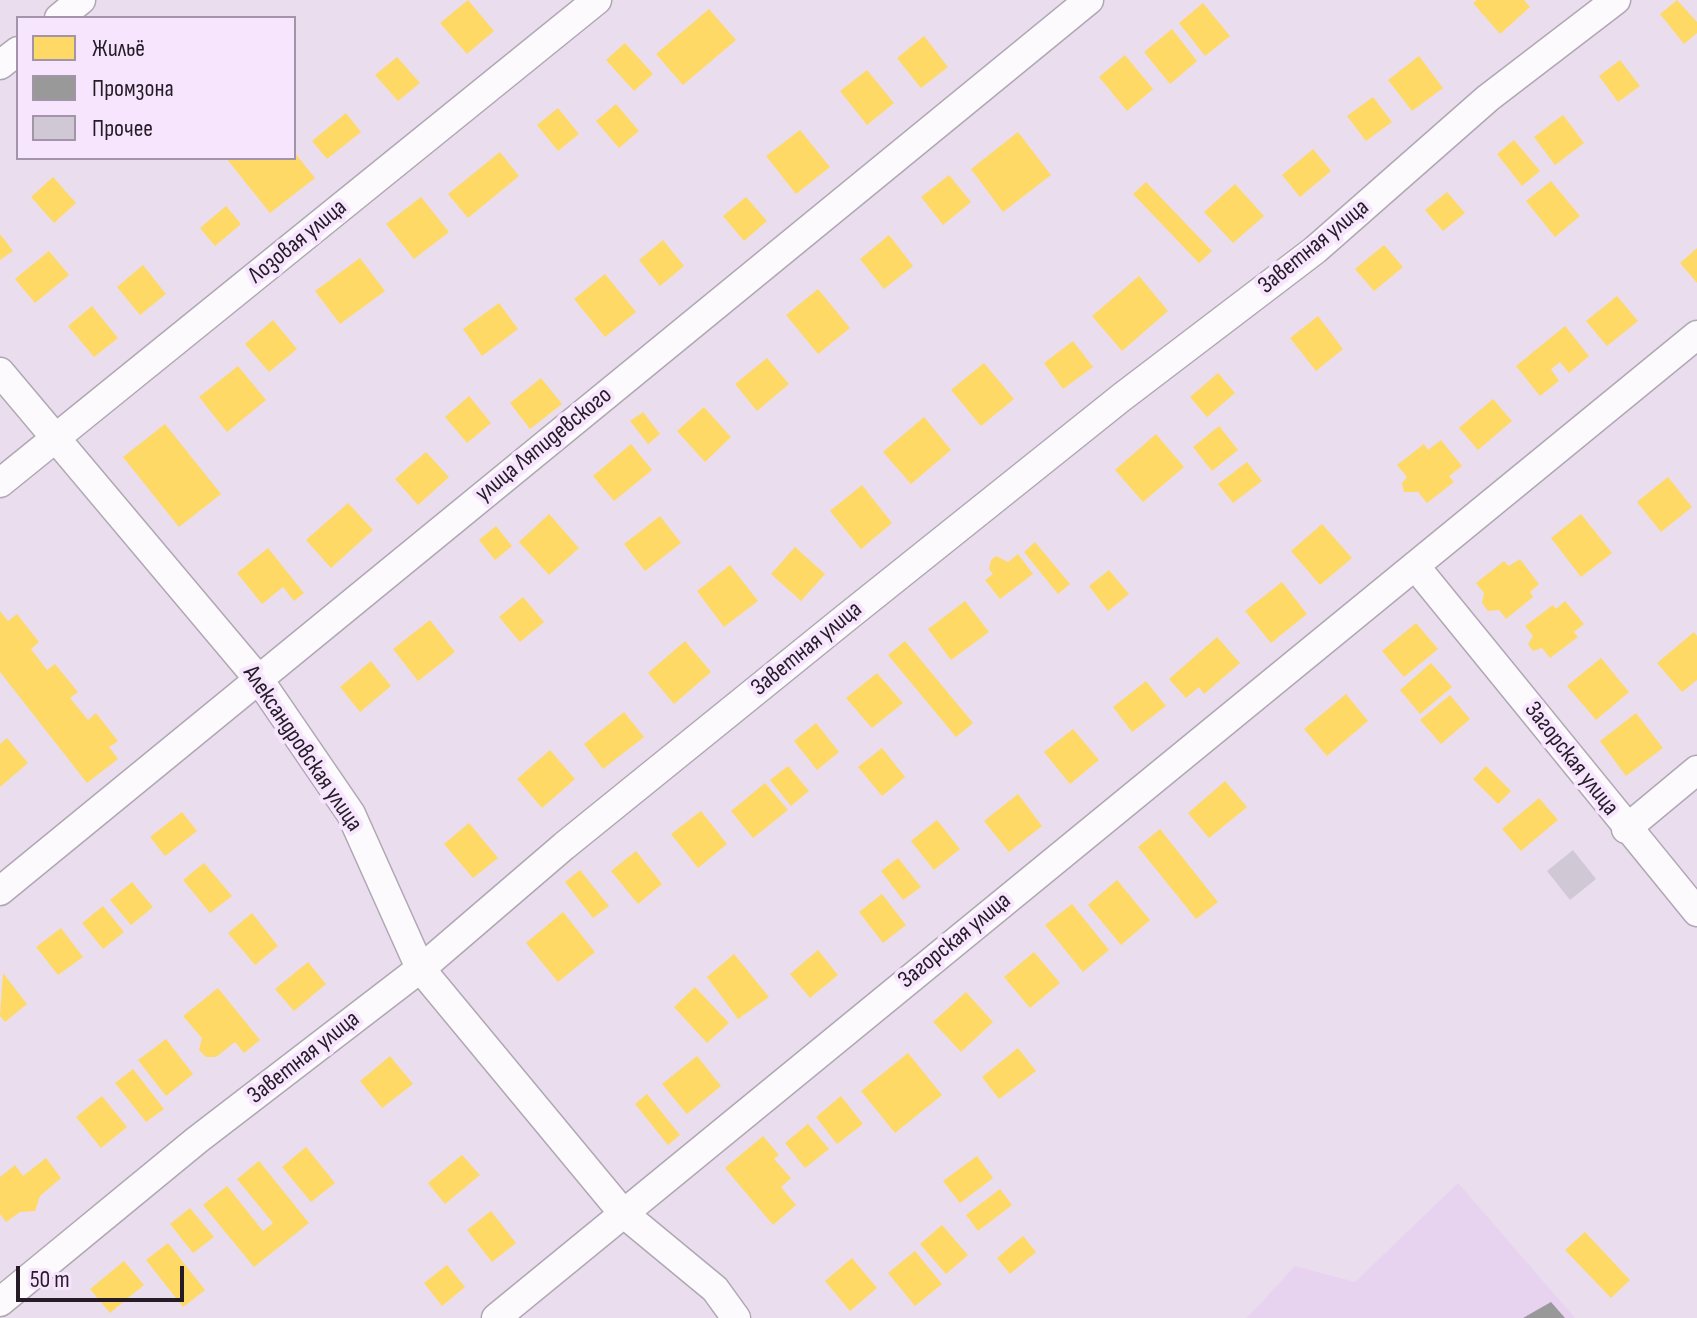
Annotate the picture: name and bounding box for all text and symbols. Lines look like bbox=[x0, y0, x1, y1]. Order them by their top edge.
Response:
legend bbox=[16, 16, 296, 160]
text: Жильё bbox=[92, 34, 145, 63]
text: Промзона bbox=[92, 74, 174, 103]
text: Прочее bbox=[92, 114, 153, 143]
street label: Лозовая улица bbox=[243, 194, 353, 290]
street label: Заветная улица bbox=[1253, 194, 1375, 300]
street label: улица Ляпидевского bbox=[470, 381, 618, 509]
street label: Заветная улица bbox=[746, 596, 868, 702]
street label: Александровская улица bbox=[236, 661, 368, 837]
street label: Загорская улица bbox=[1518, 696, 1624, 822]
street label: Загорская улица bbox=[893, 887, 1017, 995]
street label: Заветная улица bbox=[242, 1005, 366, 1111]
scale bar bbox=[20, 1250, 188, 1300]
text: 50 m bbox=[30, 1265, 70, 1294]

